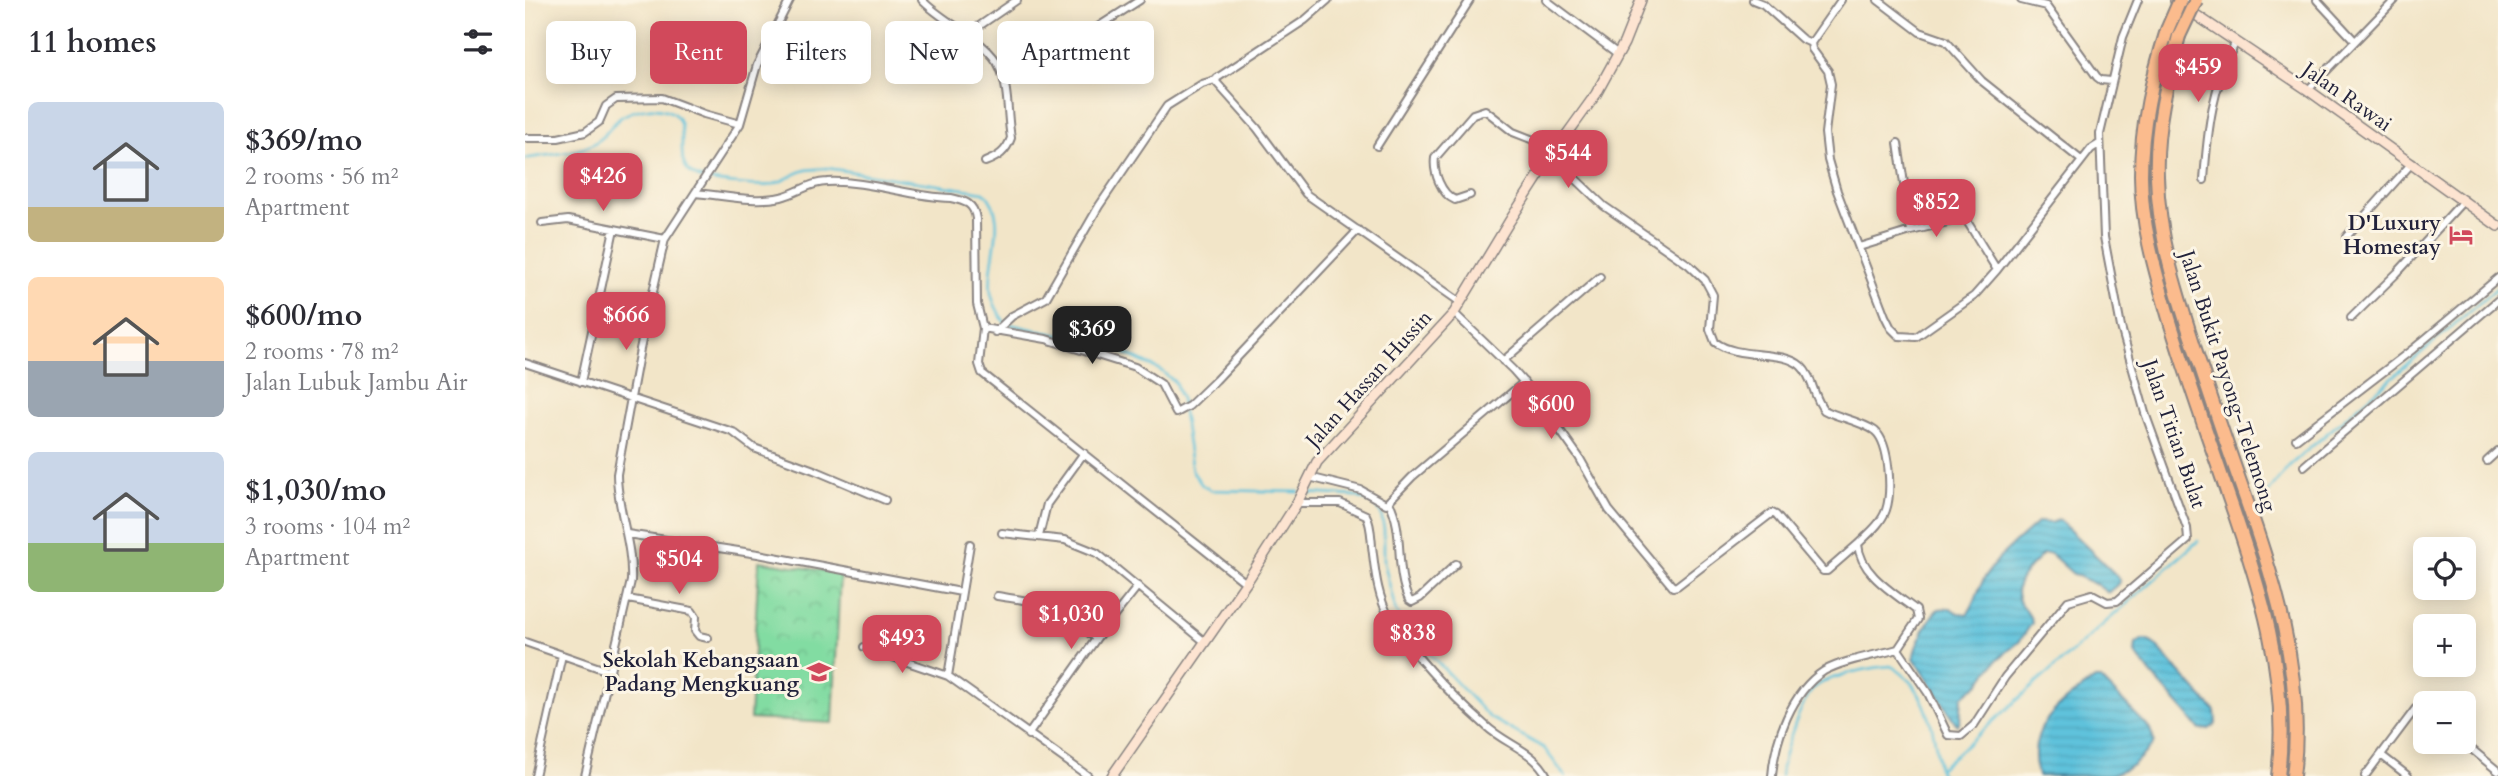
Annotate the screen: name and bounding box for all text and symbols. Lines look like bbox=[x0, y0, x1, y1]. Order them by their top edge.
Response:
chip: Buy bbox=[546, 21, 636, 84]
chip: Rent bbox=[650, 21, 747, 84]
chip: Filters bbox=[761, 21, 871, 84]
chip: New bbox=[885, 21, 983, 84]
chip: Apartment bbox=[997, 21, 1154, 84]
text: 11 homes bbox=[28, 22, 157, 63]
icon: filters bbox=[459, 23, 497, 61]
pin: $459 bbox=[2157, 44, 2239, 104]
text: $459 bbox=[2174, 51, 2222, 82]
street label: Jalan Rawai bbox=[2294, 54, 2398, 139]
text: $369/mo bbox=[245, 120, 362, 161]
icon: home bbox=[84, 130, 168, 214]
pin: $544 bbox=[1527, 130, 1609, 190]
text: $544 bbox=[1544, 137, 1592, 168]
pin: $426 bbox=[562, 154, 644, 213]
text: $426 bbox=[579, 160, 627, 191]
text: 2 rooms · 56 m² bbox=[245, 161, 398, 192]
pin: $852 bbox=[1895, 180, 1977, 239]
text: $852 bbox=[1912, 186, 1960, 217]
text: Apartment bbox=[245, 192, 349, 223]
place label: D'Luxury Homestay bbox=[2343, 209, 2441, 262]
hotel icon: D'Luxury Homestay bbox=[2447, 221, 2475, 249]
street label: Jalan Bukit Payong-Telemong bbox=[2171, 244, 2284, 516]
pin: $666 bbox=[585, 292, 667, 352]
text: $600/mo bbox=[245, 295, 362, 336]
text: $666 bbox=[602, 299, 650, 330]
street label: Jalan Hassan Hussin bbox=[1297, 304, 1439, 457]
icon: home bbox=[84, 305, 168, 389]
pin: $369 bbox=[1051, 306, 1133, 366]
text: $369 bbox=[1068, 313, 1116, 344]
text: 2 rooms · 78 m² bbox=[245, 336, 398, 367]
street label: Jalan Titian Bulat bbox=[2134, 353, 2213, 513]
text: Jalan Lubuk Jambu Air bbox=[245, 367, 467, 398]
pin: $600 bbox=[1510, 382, 1592, 441]
text: $600 bbox=[1527, 388, 1575, 419]
text: $1,030/mo bbox=[245, 470, 386, 511]
icon: home bbox=[84, 480, 168, 564]
text: 3 rooms · 104 m² bbox=[245, 511, 410, 542]
pin: $504 bbox=[638, 536, 720, 596]
map controls bbox=[2413, 537, 2476, 754]
button: locate bbox=[2413, 537, 2476, 600]
text: Apartment bbox=[245, 542, 349, 573]
text: $504 bbox=[655, 543, 703, 574]
pin: $1,030 bbox=[1014, 592, 1128, 651]
text: $1,030 bbox=[1038, 598, 1104, 629]
pin: $838 bbox=[1372, 610, 1454, 670]
button: + bbox=[2413, 614, 2476, 677]
pin: $493 bbox=[861, 616, 943, 675]
text: $838 bbox=[1389, 617, 1437, 648]
text: $493 bbox=[878, 622, 926, 653]
place label: Sekolah Kebangsaan Padang Mengkuang bbox=[603, 646, 800, 699]
school or university icon: Sekolah Kebangsaan Padang Mengkuang bbox=[805, 658, 833, 686]
button: − bbox=[2413, 691, 2476, 754]

